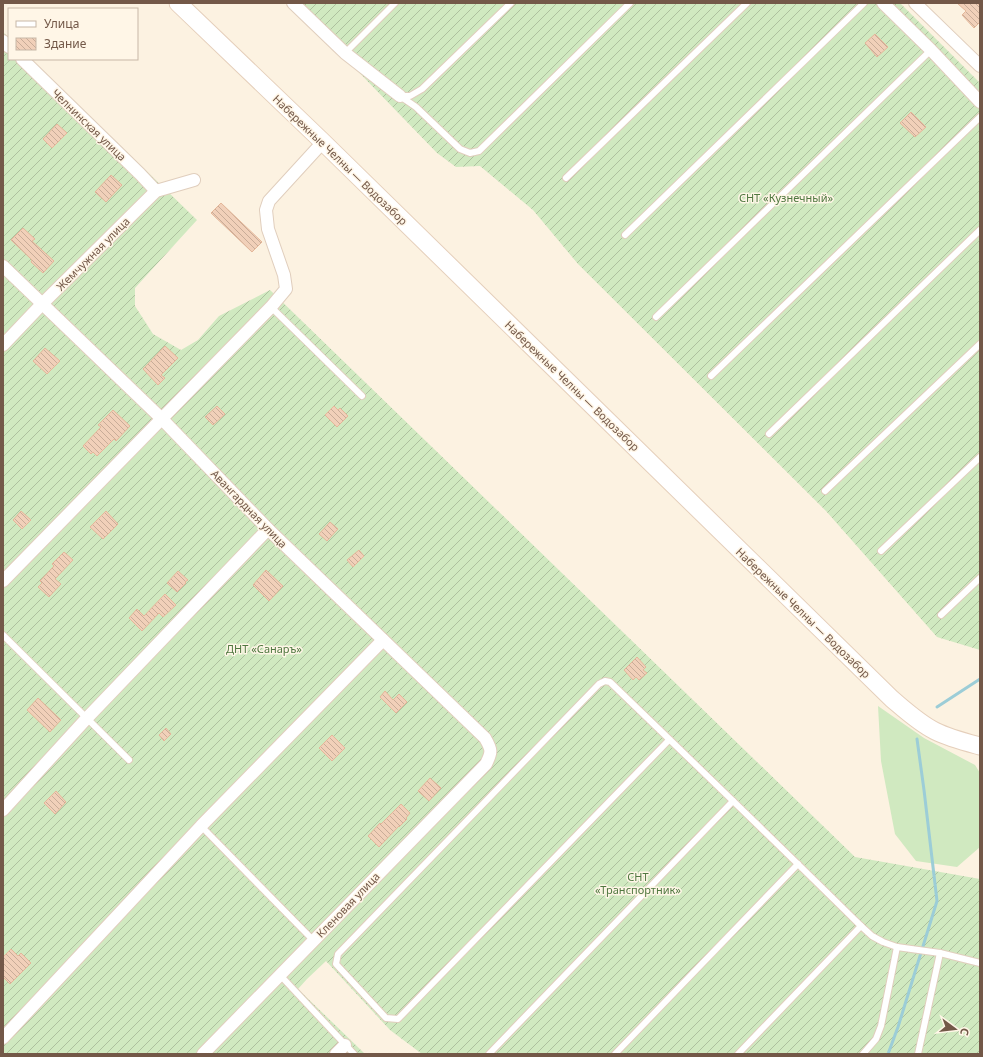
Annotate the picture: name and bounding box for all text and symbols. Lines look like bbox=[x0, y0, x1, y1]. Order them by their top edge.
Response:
legend bbox=[8, 8, 138, 60]
text: Улица bbox=[44, 15, 79, 32]
text: Здание bbox=[44, 35, 87, 52]
street label: Челнинская улица bbox=[49, 85, 130, 164]
street label: Набережные Челны — Водозабор bbox=[270, 91, 411, 228]
park label: СНТ «Кузнечный» bbox=[739, 190, 834, 205]
street label: Жемчужная улица bbox=[53, 214, 133, 294]
street label: Набережные Челны — Водозабор bbox=[502, 317, 643, 454]
street label: Авангардная улица bbox=[208, 466, 291, 551]
street label: Набережные Челны — Водозабор bbox=[733, 544, 874, 681]
park label: ДНТ «Санаръ» bbox=[226, 641, 302, 656]
street label: Кленовая улица bbox=[313, 869, 383, 941]
park label: СНТ «Транспортник» bbox=[595, 869, 681, 897]
north arrow bbox=[935, 1009, 975, 1049]
text: С bbox=[957, 1026, 973, 1037]

